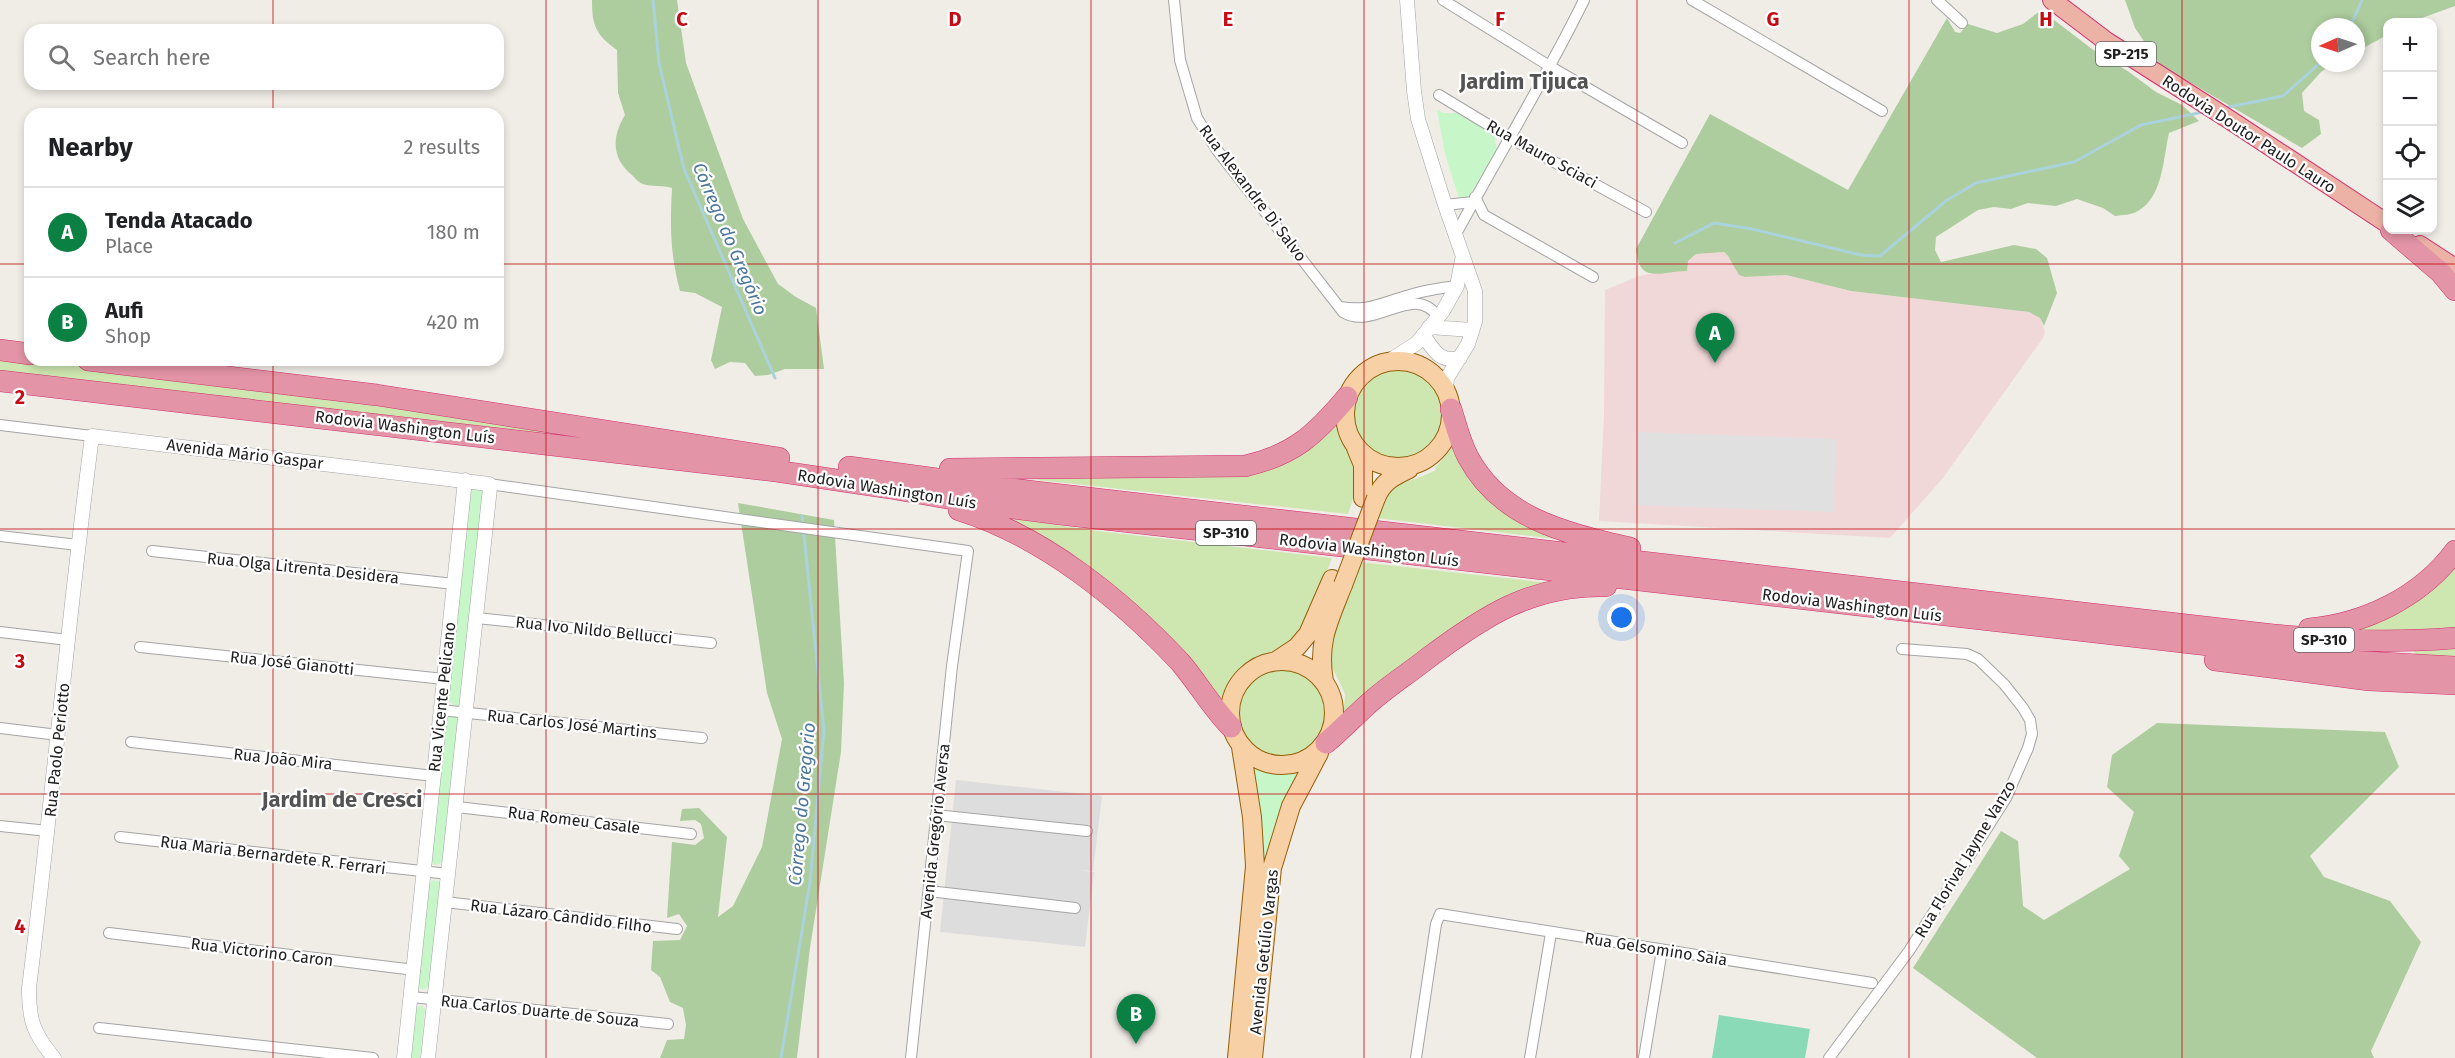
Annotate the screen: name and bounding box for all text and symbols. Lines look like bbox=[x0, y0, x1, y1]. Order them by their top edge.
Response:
text: C bbox=[676, 7, 688, 31]
text: D bbox=[948, 7, 962, 31]
text: E bbox=[1223, 7, 1233, 31]
text: F bbox=[1495, 7, 1505, 31]
text: G bbox=[1767, 7, 1779, 31]
text: H bbox=[2039, 7, 2053, 31]
north arrow bbox=[2311, 18, 2365, 72]
map controls bbox=[2383, 18, 2437, 234]
button: + bbox=[2383, 18, 2437, 72]
search box bbox=[24, 24, 504, 90]
icon: search bbox=[45, 41, 78, 74]
road number: SP-215 bbox=[2096, 42, 2156, 66]
text: Search here bbox=[93, 44, 211, 71]
district label: Jardim Tijuca bbox=[1458, 68, 1589, 95]
street label: Rodovia Doutor Paulo Lauro bbox=[2159, 71, 2339, 197]
button: − bbox=[2383, 72, 2437, 126]
street label: Rua Mauro Sciaci bbox=[1483, 116, 1601, 192]
street label: Rua Alexandre Di Salvo bbox=[1195, 121, 1311, 265]
button: locate bbox=[2383, 126, 2437, 180]
text: Nearby bbox=[48, 132, 133, 163]
text: 2 results bbox=[403, 135, 480, 159]
water label: Córrego do Gregório bbox=[688, 159, 772, 319]
button: layers bbox=[2383, 180, 2437, 234]
text: Tenda Atacado bbox=[105, 207, 253, 234]
text: A bbox=[62, 220, 73, 244]
text: 180 m bbox=[427, 220, 480, 244]
text: Place bbox=[105, 234, 153, 258]
text: Aufi bbox=[105, 297, 144, 324]
text: B bbox=[61, 310, 74, 334]
text: 420 m bbox=[426, 310, 480, 334]
pin: A bbox=[1696, 314, 1734, 363]
text: Shop bbox=[105, 324, 151, 348]
text: 2 bbox=[15, 385, 25, 409]
street label: Rodovia Washington Luís bbox=[314, 407, 496, 447]
street label: Avenida Mário Gaspar bbox=[166, 435, 325, 473]
street label: Rodovia Washington Luís bbox=[796, 465, 978, 513]
road number: SP-310 bbox=[1196, 521, 1256, 545]
street label: Rodovia Washington Luís bbox=[1278, 530, 1460, 570]
street label: Rua Olga Litrenta Desidera bbox=[206, 548, 400, 588]
street label: Rodovia Washington Luís bbox=[1761, 585, 1943, 625]
your location bbox=[1607, 603, 1636, 632]
street label: Rua Ivo Nildo Bellucci bbox=[515, 612, 673, 648]
street label: Rua Vicente Pelicano bbox=[425, 621, 459, 773]
road number: SP-310 bbox=[2294, 628, 2354, 652]
street label: Rua José Gianotti bbox=[229, 647, 355, 679]
text: 3 bbox=[14, 649, 25, 673]
street label: Rua Paolo Periotto bbox=[41, 682, 73, 818]
street label: Rua Carlos José Martins bbox=[486, 706, 658, 742]
water label: Córrego do Gregório bbox=[784, 722, 820, 886]
street label: Avenida Gregório Aversa bbox=[916, 743, 954, 919]
street label: Rua João Mira bbox=[232, 744, 334, 774]
street label: Rua Florival Jayme Vanzo bbox=[1911, 777, 2019, 941]
district label: Jardim de Cresci bbox=[260, 786, 423, 813]
street label: Rua Romeu Casale bbox=[507, 802, 641, 838]
street label: Rua Maria Bernardete R. Ferrari bbox=[159, 832, 387, 878]
street label: Avenida Getúlio Vargas bbox=[1246, 869, 1282, 1035]
street label: Rua Lázaro Cândido Filho bbox=[469, 895, 653, 937]
text: 4 bbox=[14, 914, 26, 938]
street label: Rua Gelsomino Saia bbox=[1583, 928, 1729, 970]
street label: Rua Victorino Caron bbox=[190, 934, 334, 970]
street label: Rua Carlos Duarte de Souza bbox=[440, 991, 640, 1031]
pin: B bbox=[1116, 994, 1156, 1044]

